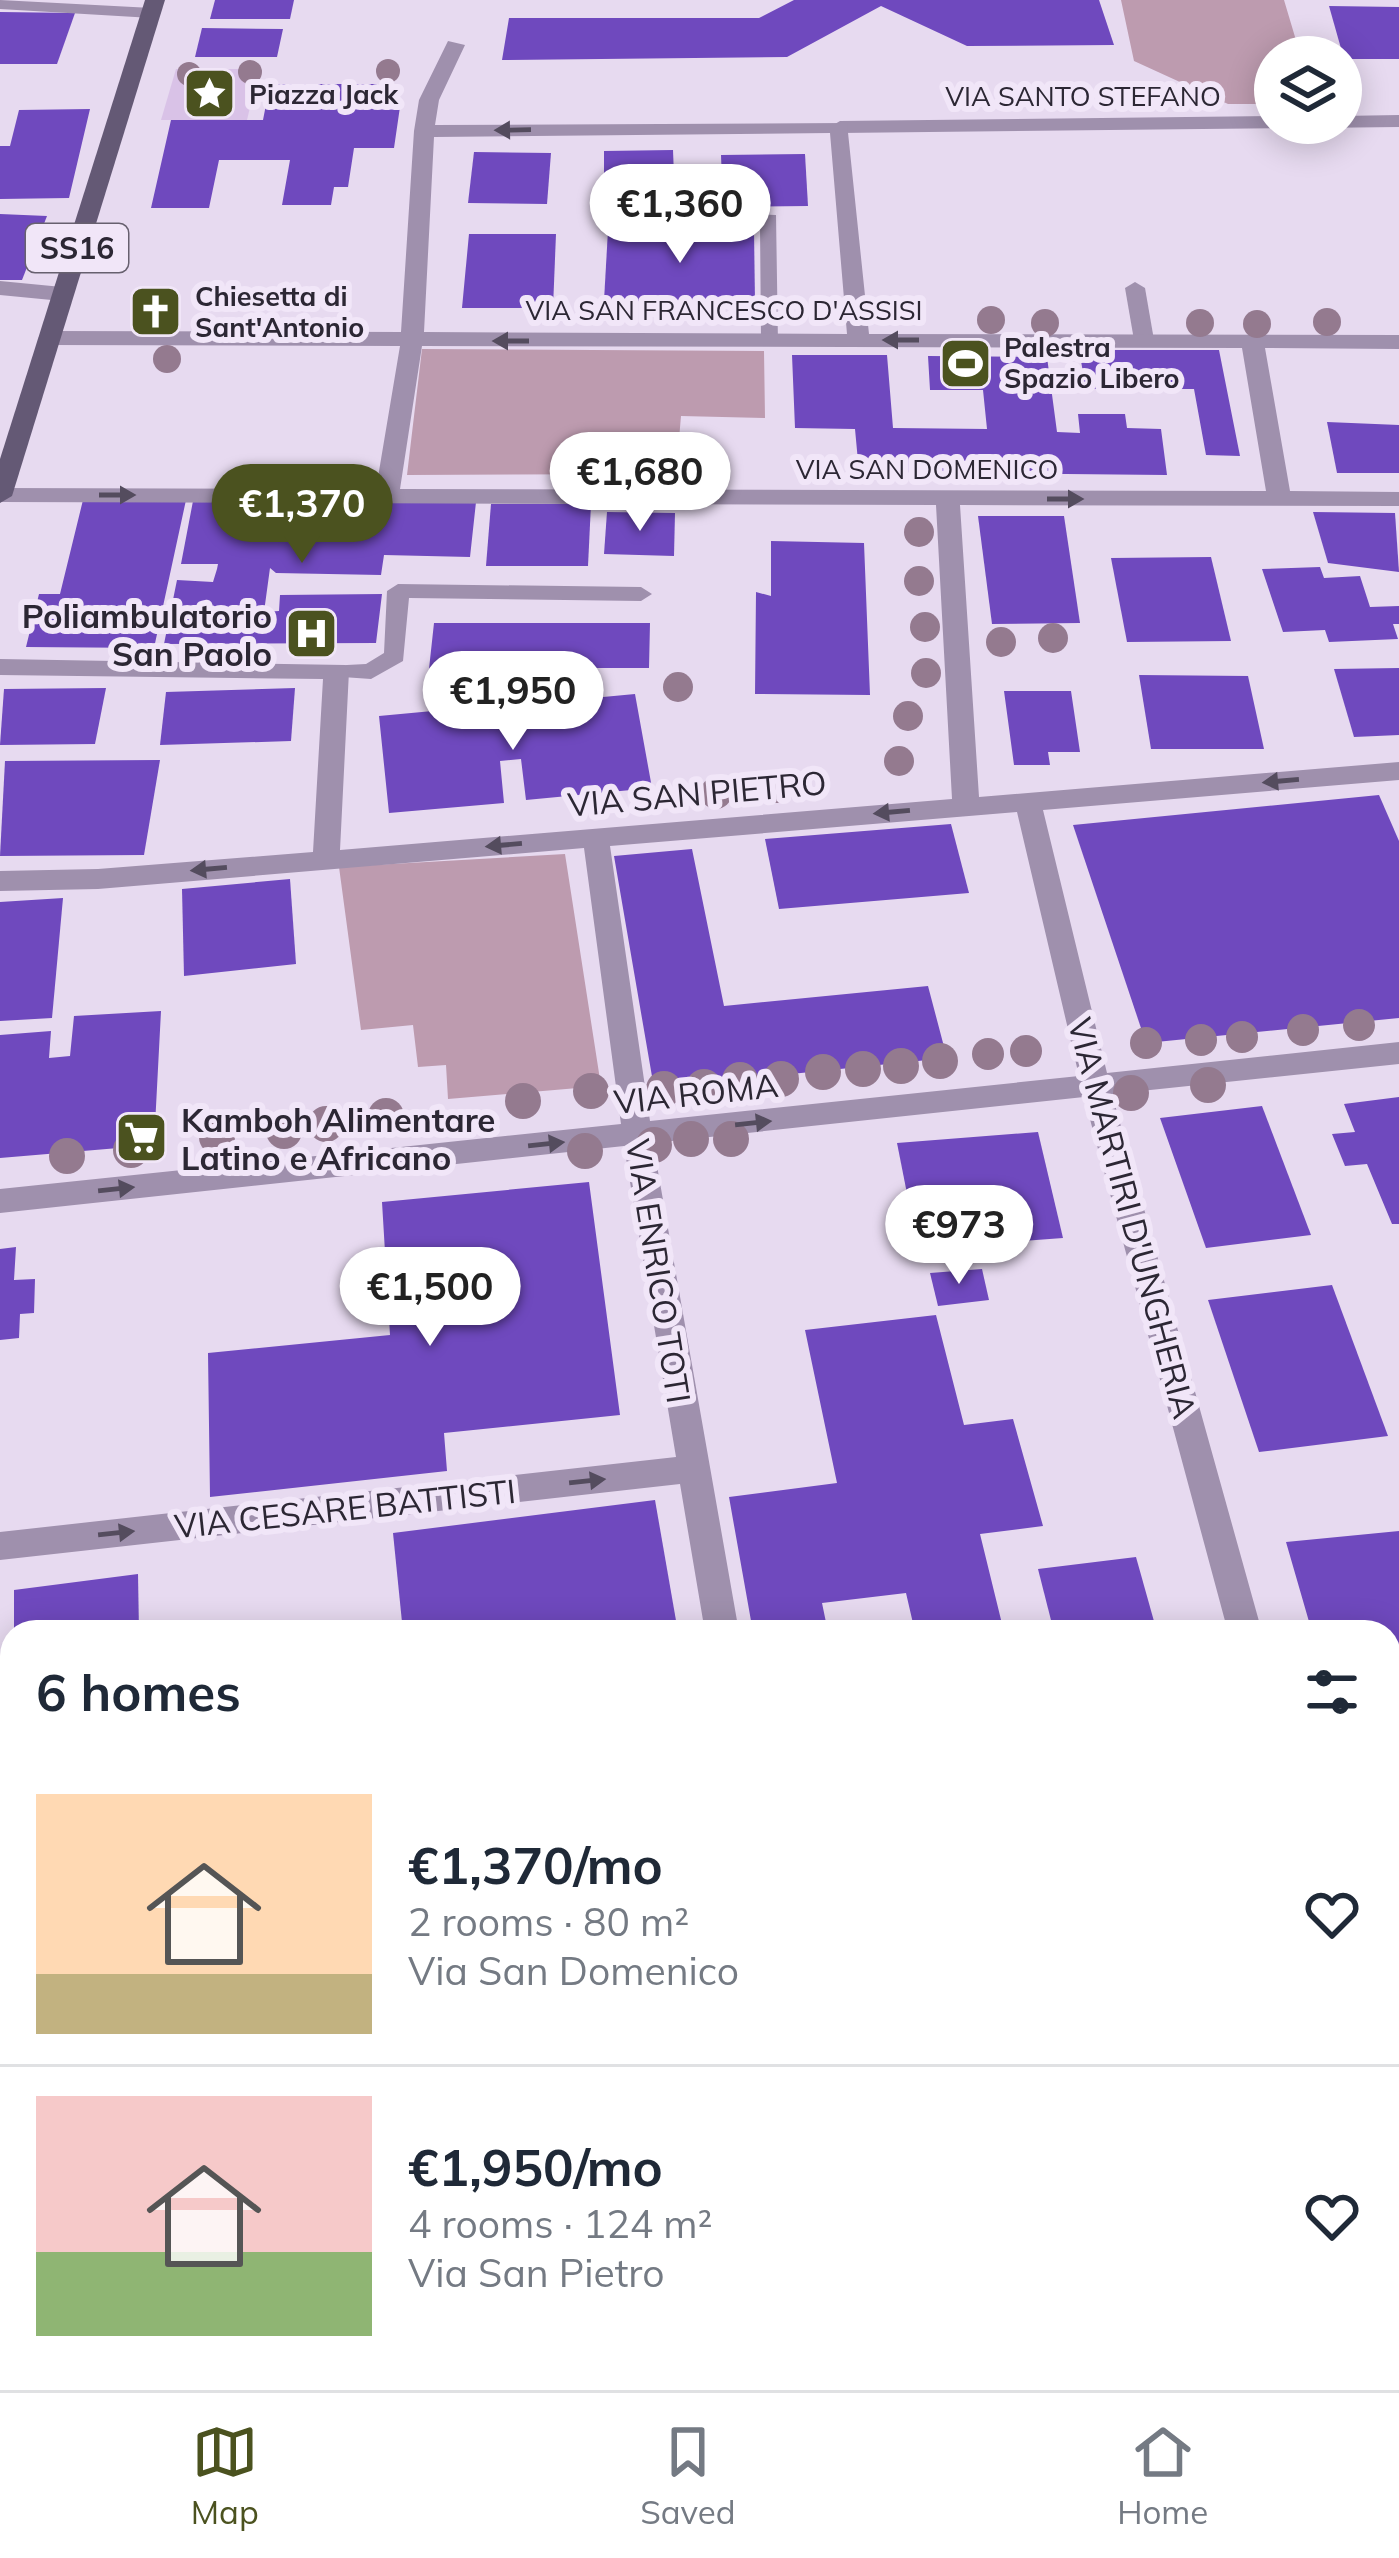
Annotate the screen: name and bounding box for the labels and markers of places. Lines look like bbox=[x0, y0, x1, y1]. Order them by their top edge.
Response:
place icon: Piazza Jack bbox=[182, 66, 238, 122]
place label: Piazza Jack bbox=[249, 77, 399, 111]
pin: €1,360 bbox=[582, 164, 778, 266]
place label: Chiesetta di Sant'Antonio bbox=[195, 279, 364, 344]
church icon: Chiesetta di Sant'Antonio bbox=[128, 284, 184, 340]
place label: Palestra Spazio Libero bbox=[1004, 330, 1180, 395]
sports icon: Palestra Spazio Libero bbox=[937, 335, 993, 391]
pin: €1,680 bbox=[542, 432, 738, 534]
pin: €1,370 bbox=[204, 464, 400, 566]
place label: Poliambulatorio San Paolo bbox=[22, 595, 272, 674]
hospital icon: Poliambulatorio San Paolo bbox=[283, 606, 339, 662]
pin: €1,950 bbox=[415, 651, 611, 753]
place label: Kamboh Alimentare Latino e Africano bbox=[181, 1099, 495, 1178]
supermarket icon: Kamboh Alimentare Latino e Africano bbox=[114, 1110, 170, 1166]
pin: €973 bbox=[888, 1185, 1030, 1287]
pin: €1,500 bbox=[332, 1247, 528, 1349]

